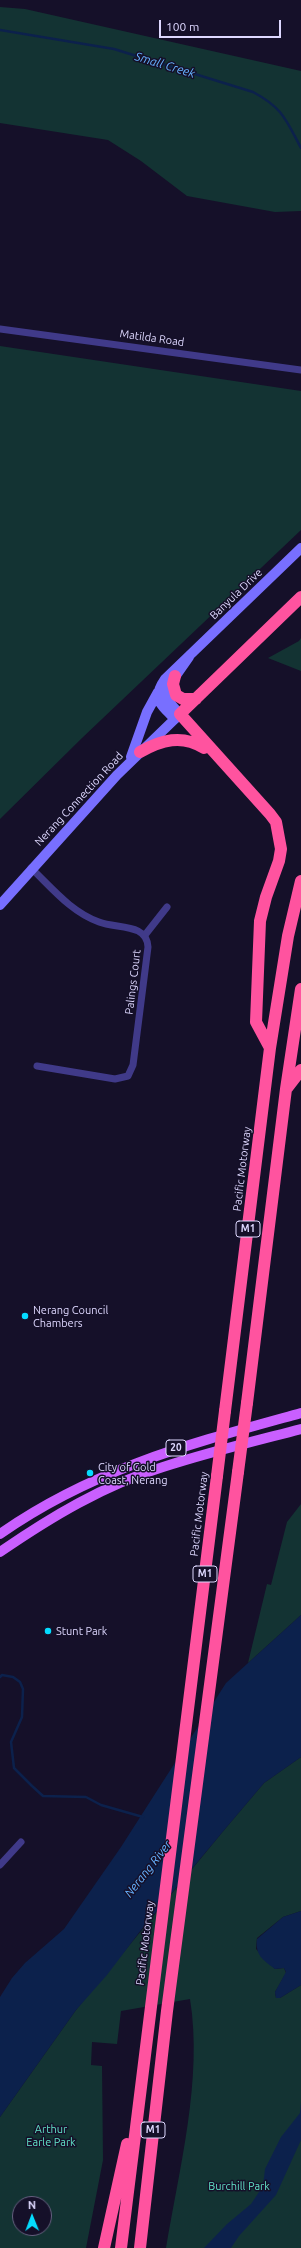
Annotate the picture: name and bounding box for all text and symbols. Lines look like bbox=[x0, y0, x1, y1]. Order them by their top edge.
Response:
scale bar bbox=[161, 12, 283, 38]
text: 100 m bbox=[166, 20, 199, 33]
water label: Small Creek bbox=[133, 49, 197, 81]
street label: Matilda Road bbox=[119, 327, 185, 349]
street label: Banyula Drive bbox=[207, 566, 265, 622]
street label: Nerang Connection Road bbox=[32, 749, 126, 849]
street label: Palings Court bbox=[122, 949, 144, 1015]
street label: Pacific Motorway bbox=[230, 1126, 254, 1212]
road number: M1 bbox=[236, 1221, 260, 1237]
place label: Nerang Council Chambers bbox=[33, 1303, 108, 1329]
marker: Nerang Council Chambers bbox=[20, 1311, 30, 1321]
road number: 20 bbox=[166, 1440, 186, 1456]
place label: City of Gold Coast, Nerang bbox=[98, 1460, 168, 1486]
marker: City of Gold Coast, Nerang bbox=[85, 1468, 95, 1478]
street label: Pacific Motorway bbox=[187, 1471, 211, 1557]
road number: M1 bbox=[193, 1566, 217, 1582]
place label: Stunt Park bbox=[56, 1624, 107, 1638]
marker: Stunt Park bbox=[43, 1626, 53, 1636]
water label: Nerang River bbox=[121, 1838, 175, 1900]
street label: Pacific Motorway bbox=[133, 1900, 157, 1986]
park label: Arthur Earle Park bbox=[26, 2122, 76, 2148]
road number: M1 bbox=[141, 2122, 165, 2138]
park label: Burchill Park bbox=[208, 2179, 270, 2193]
north arrow bbox=[12, 2196, 52, 2236]
text: N bbox=[28, 2199, 36, 2211]

